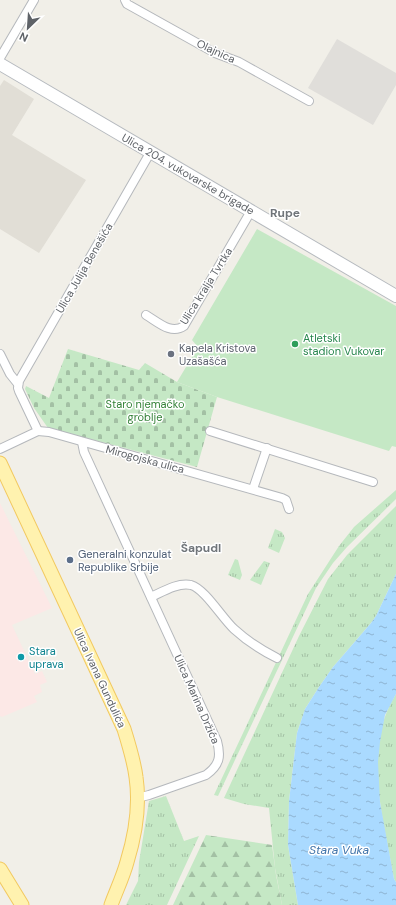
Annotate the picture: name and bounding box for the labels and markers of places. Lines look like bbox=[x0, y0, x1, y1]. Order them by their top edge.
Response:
place label: Atletski stadion Vukovar bbox=[303, 331, 384, 358]
marker: Atletski stadion Vukovar bbox=[290, 339, 300, 349]
place label: Kapela Kristova Uzašašća bbox=[179, 341, 256, 368]
marker: Kapela Kristova Uzašašća bbox=[166, 349, 176, 359]
place label: Generalni konzulat Republike Srbije bbox=[78, 547, 171, 574]
marker: Generalni konzulat Republike Srbije bbox=[65, 555, 75, 565]
place label: Stara uprava bbox=[29, 644, 64, 671]
marker: Stara uprava bbox=[16, 652, 26, 662]

